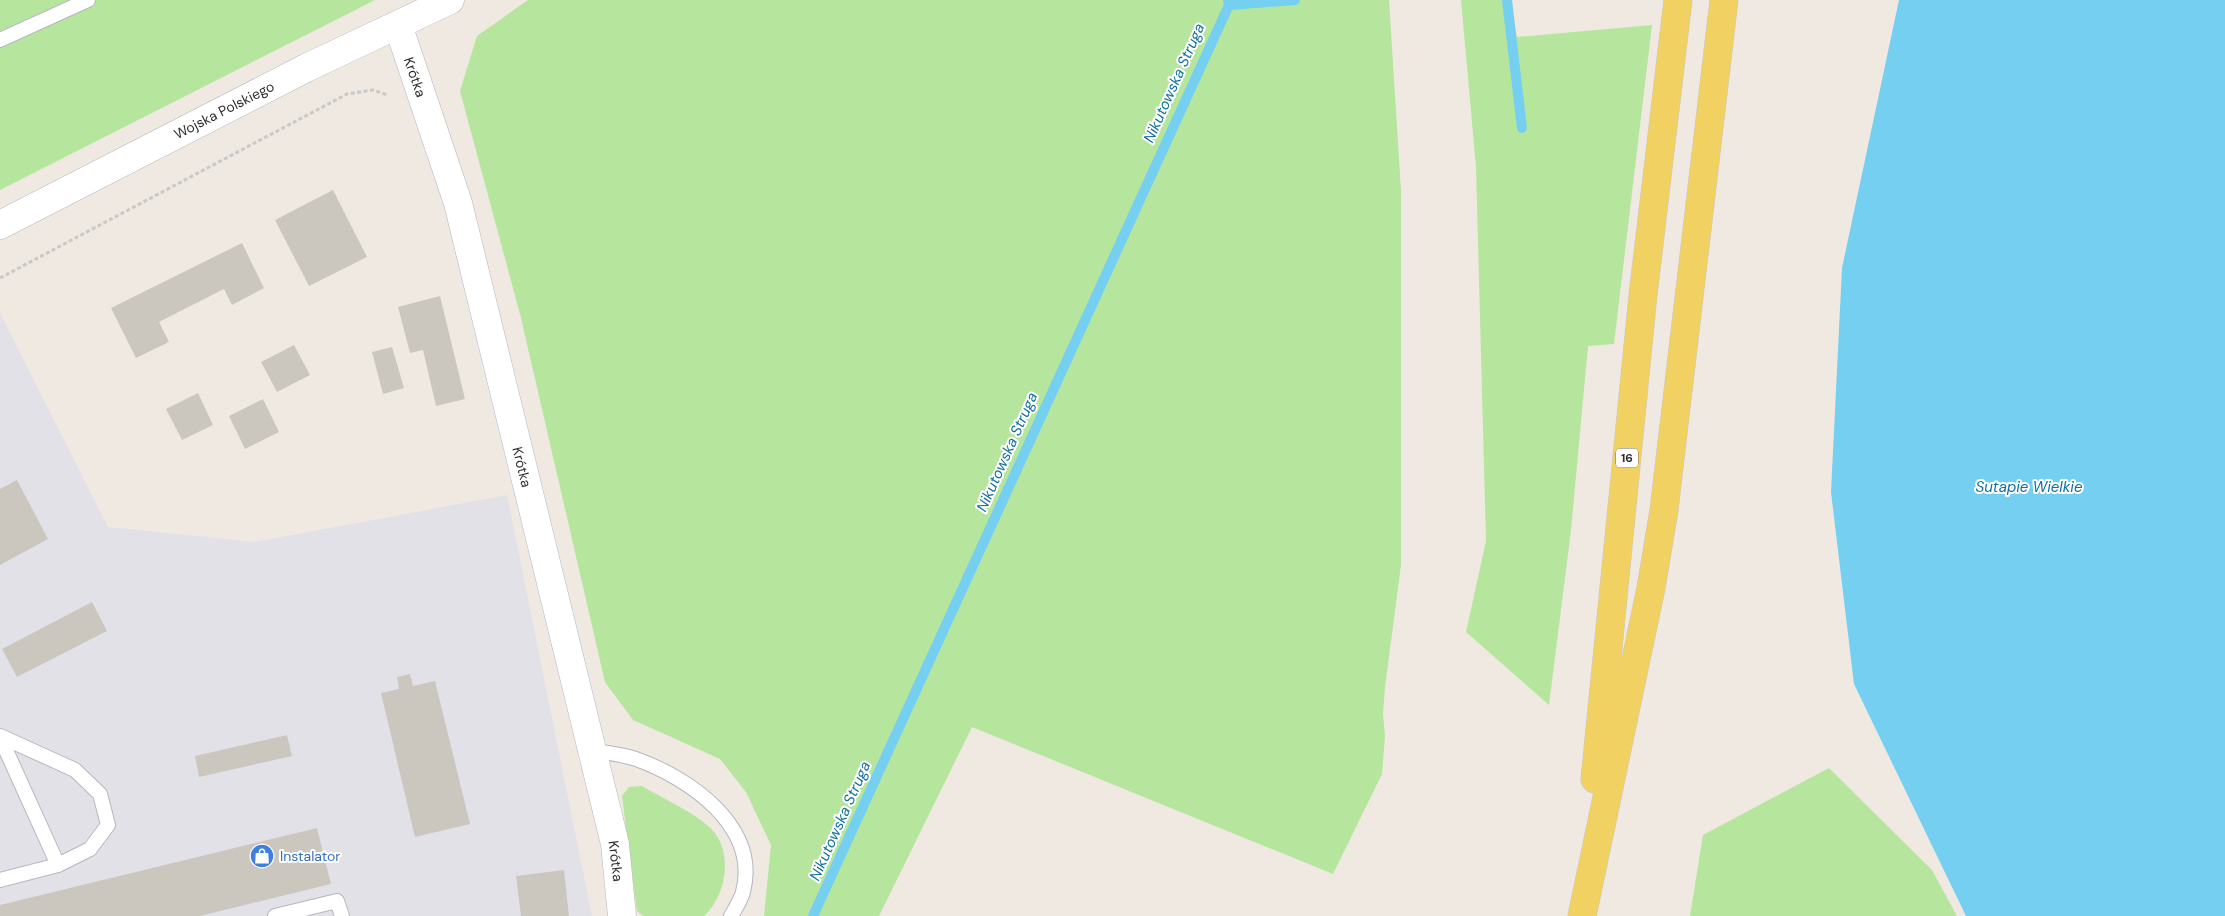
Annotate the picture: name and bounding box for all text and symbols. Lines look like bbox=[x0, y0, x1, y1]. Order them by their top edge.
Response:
water label: Nikutowska Struga bbox=[1139, 20, 1209, 146]
street label: Krótka bbox=[400, 55, 430, 99]
street label: Wojska Polskiego bbox=[171, 77, 277, 143]
water label: Nikutowska Struga bbox=[972, 389, 1042, 515]
street label: Krótka bbox=[508, 445, 536, 489]
road number: 16 bbox=[1616, 448, 1638, 468]
water label: Sutapie Wielkie bbox=[1975, 477, 2083, 497]
water label: Nikutowska Struga bbox=[805, 758, 875, 884]
street label: Krótka bbox=[605, 839, 627, 883]
shop icon: Instalator bbox=[249, 843, 275, 869]
place label: Instalator bbox=[280, 847, 340, 865]

